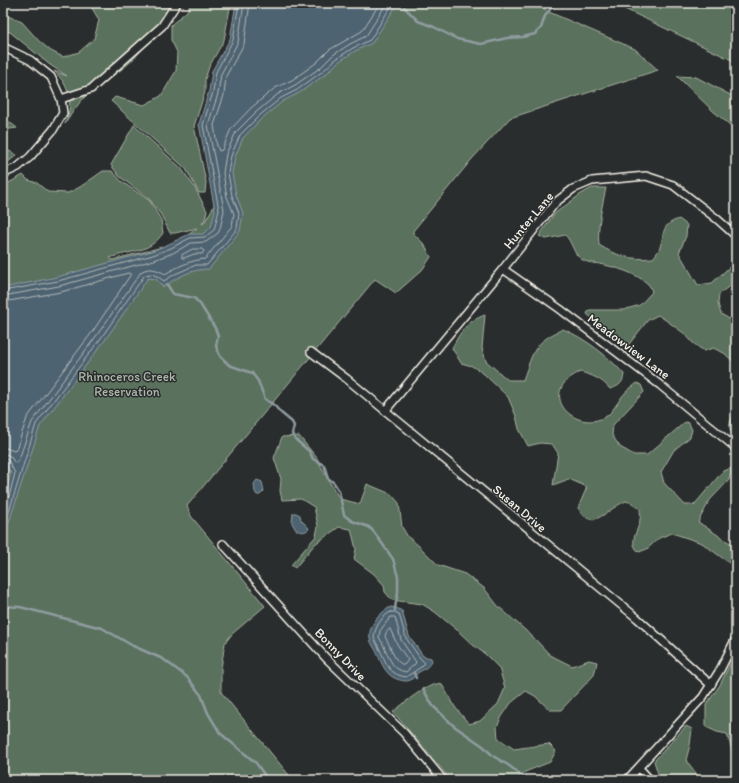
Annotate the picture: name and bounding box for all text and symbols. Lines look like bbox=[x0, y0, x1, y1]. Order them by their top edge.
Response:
street label: Hunter Lane bbox=[500, 189, 556, 252]
street label: Meadowview Lane bbox=[585, 311, 673, 382]
park label: Rhinoceros Creek Reservation bbox=[78, 369, 176, 399]
street label: Susan Drive bbox=[490, 482, 550, 535]
street label: Bonny Drive bbox=[312, 625, 369, 684]

